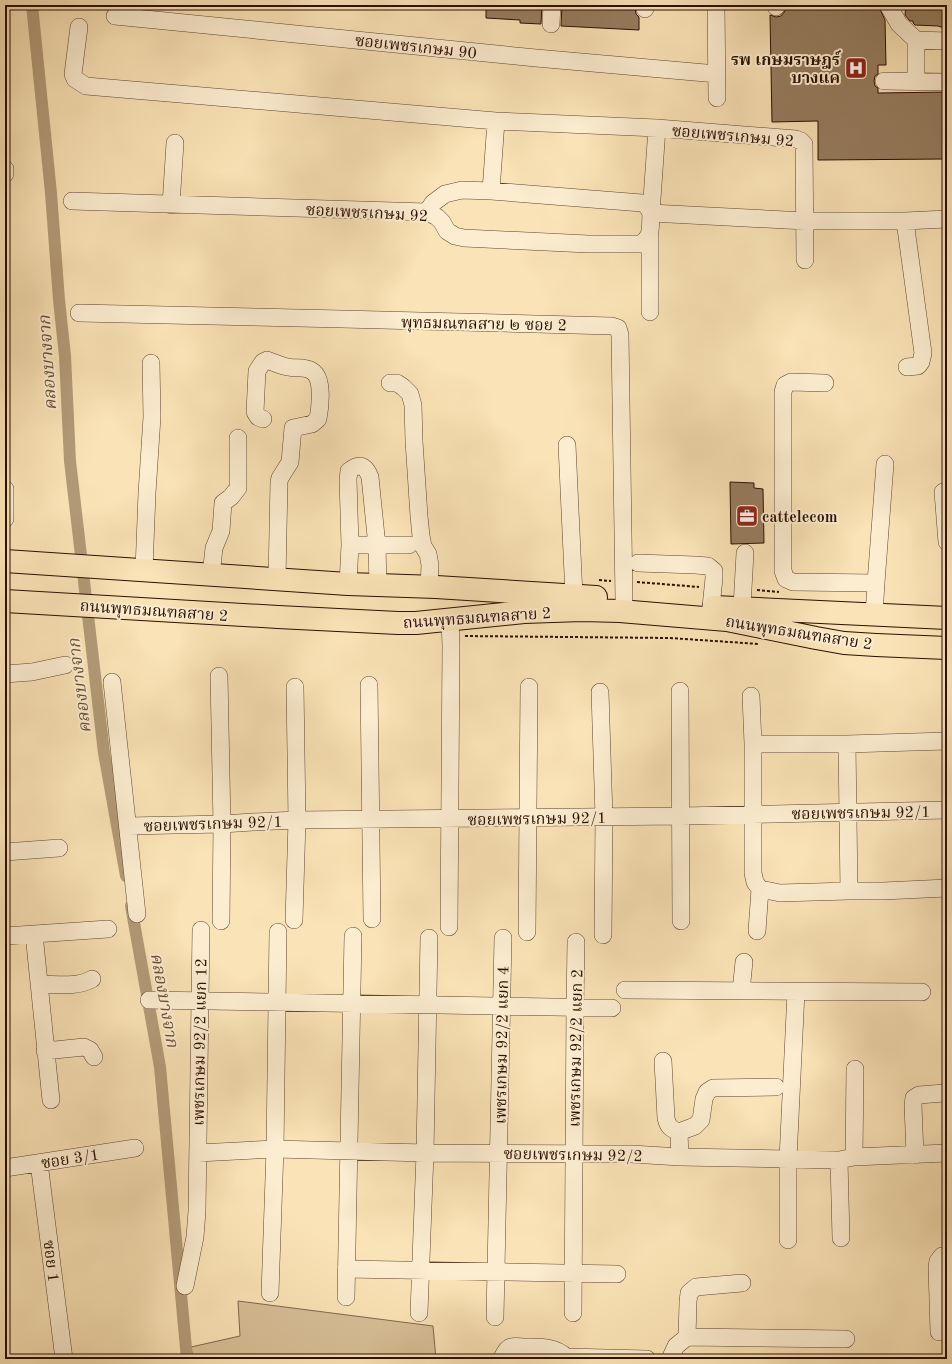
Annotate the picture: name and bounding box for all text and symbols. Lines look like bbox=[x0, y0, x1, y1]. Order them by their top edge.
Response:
street label: ซอยเพชรเกษม 90 bbox=[354, 34, 478, 62]
place label: รพ เกษมราษฎร์ บางแค bbox=[731, 50, 842, 87]
hospital icon: รพ เกษมราษฎร์ บางแค bbox=[843, 55, 869, 81]
street label: ซอยเพชรเกษม 92 bbox=[671, 124, 795, 150]
street label: ซอยเพชรเกษม 92 bbox=[305, 203, 429, 225]
water label: คลองบางจาก bbox=[37, 314, 60, 411]
street label: พุทธมณฑลสาย ๒ ซอย 2 bbox=[401, 316, 567, 336]
office icon: cattelecom bbox=[734, 503, 760, 529]
place label: cattelecom bbox=[762, 510, 838, 526]
street label: ถนนพุทธมณฑลสาย 2 bbox=[79, 599, 229, 627]
street label: ถนนพุทธมณฑลสาย 2 bbox=[402, 606, 552, 634]
street label: ถนนพุทธมณฑลสาย 2 bbox=[724, 614, 873, 655]
water label: คลองบางจาก bbox=[66, 637, 95, 734]
street label: ซอยเพชรเกษม 92/1 bbox=[791, 805, 931, 823]
street label: ซอยเพชรเกษม 92/1 bbox=[467, 811, 607, 829]
street label: ซอยเพชรเกษม 92/1 bbox=[143, 815, 283, 835]
water label: คลองบางจาก bbox=[147, 952, 180, 1049]
street label: เพชรเกษม 92/2 แยก 12 bbox=[192, 958, 210, 1126]
street label: เพชรเกษม 92/2 แยก 4 bbox=[494, 966, 512, 1124]
street label: เพชรเกษม 92/2 แยก 2 bbox=[568, 969, 586, 1127]
street label: ซอย 3/1 bbox=[40, 1147, 101, 1172]
street label: ซอยเพชรเกษม 92/2 bbox=[503, 1147, 643, 1165]
street label: ซอย 1 bbox=[39, 1239, 61, 1283]

